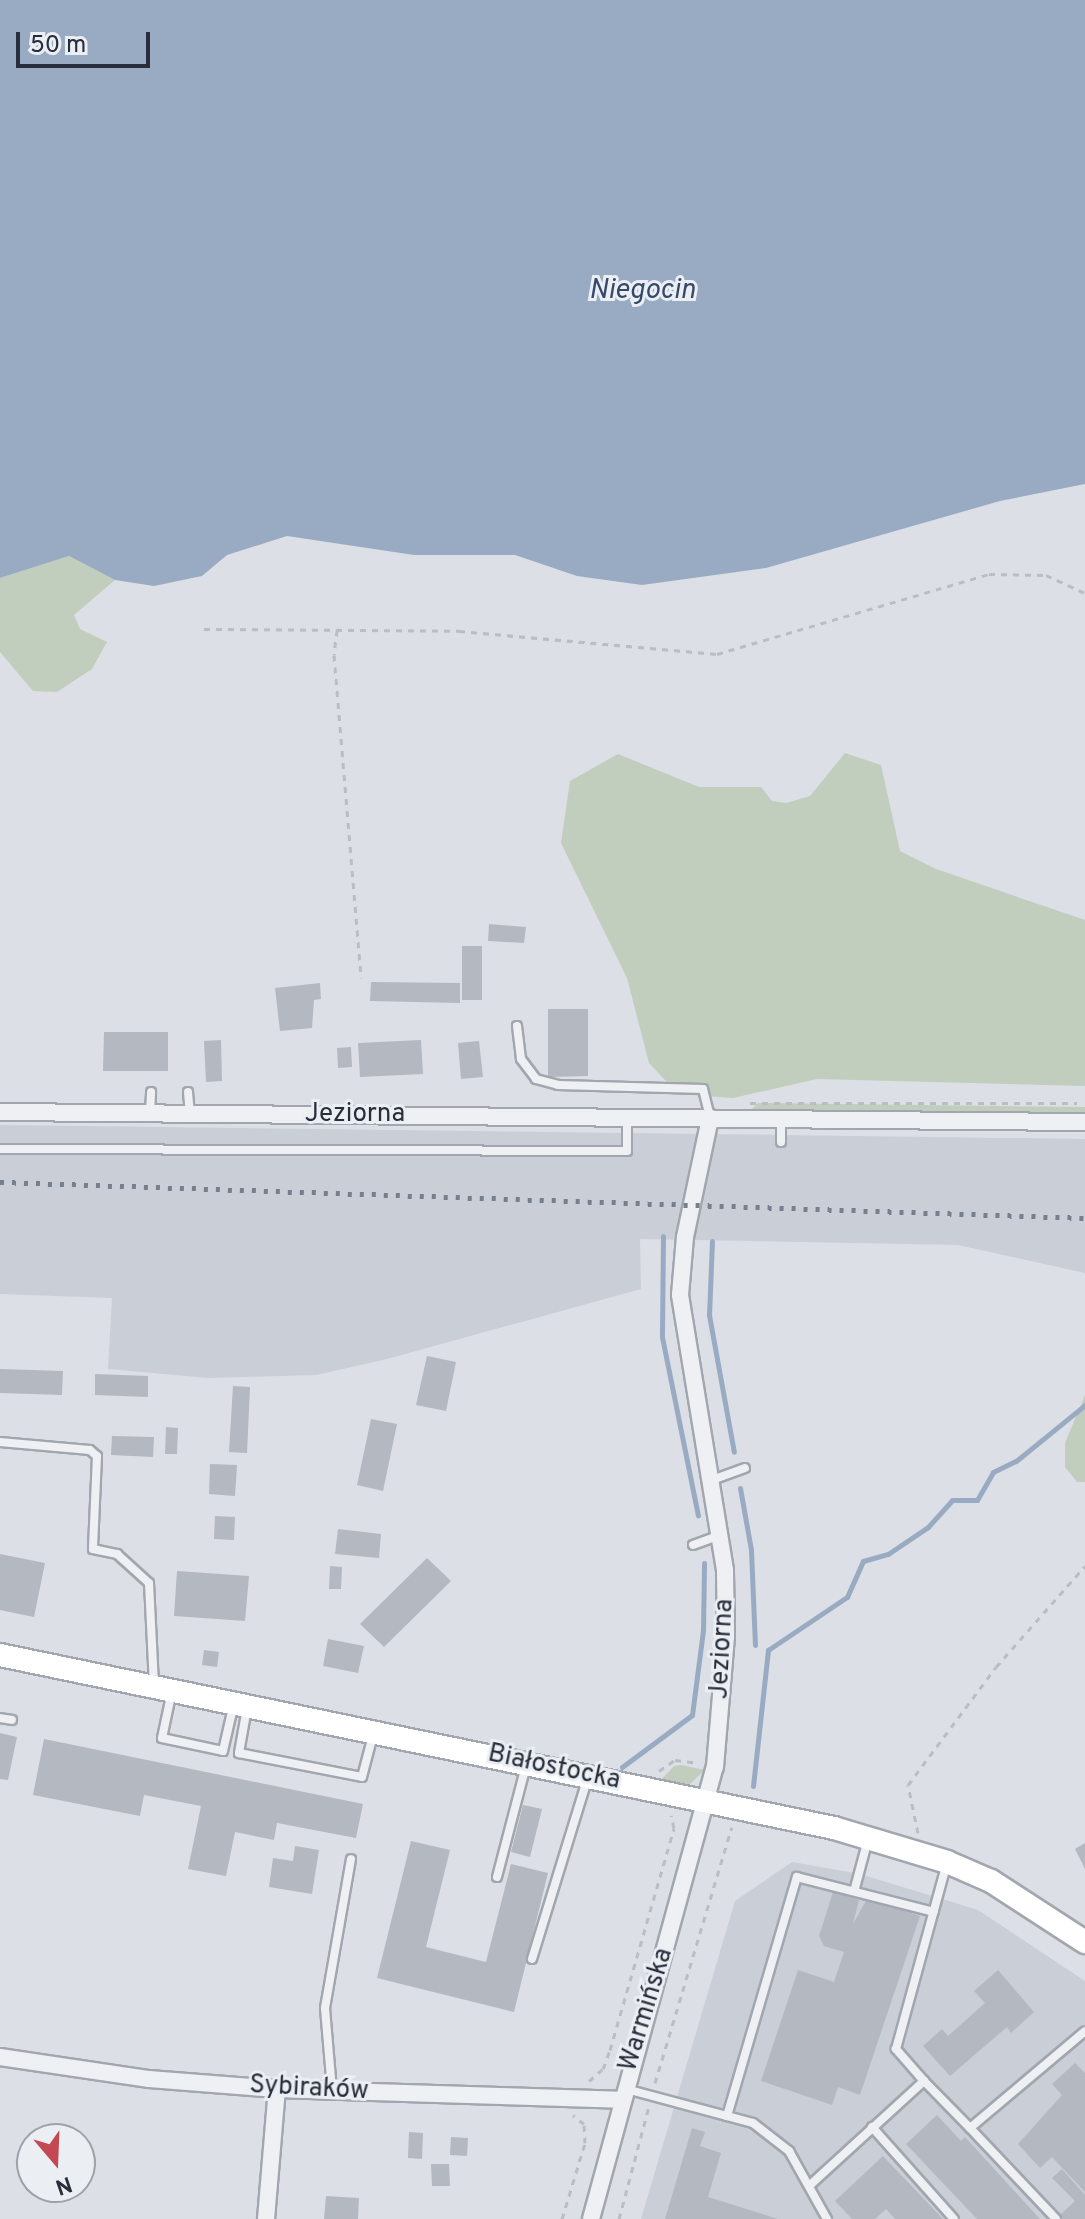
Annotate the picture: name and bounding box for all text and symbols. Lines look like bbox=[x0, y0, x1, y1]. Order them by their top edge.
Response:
scale bar bbox=[20, 16, 154, 66]
text: 50 m bbox=[30, 31, 86, 61]
water label: Niegocin bbox=[589, 274, 695, 308]
street label: Jeziorna bbox=[305, 1099, 405, 1131]
street label: Jeziorna bbox=[705, 1598, 741, 1700]
street label: Białostocka bbox=[485, 1739, 623, 1797]
street label: Warmińska bbox=[613, 1944, 681, 2076]
street label: Sybiraków bbox=[249, 2070, 369, 2108]
north arrow bbox=[16, 2123, 96, 2203]
text: N bbox=[51, 2169, 75, 2200]

